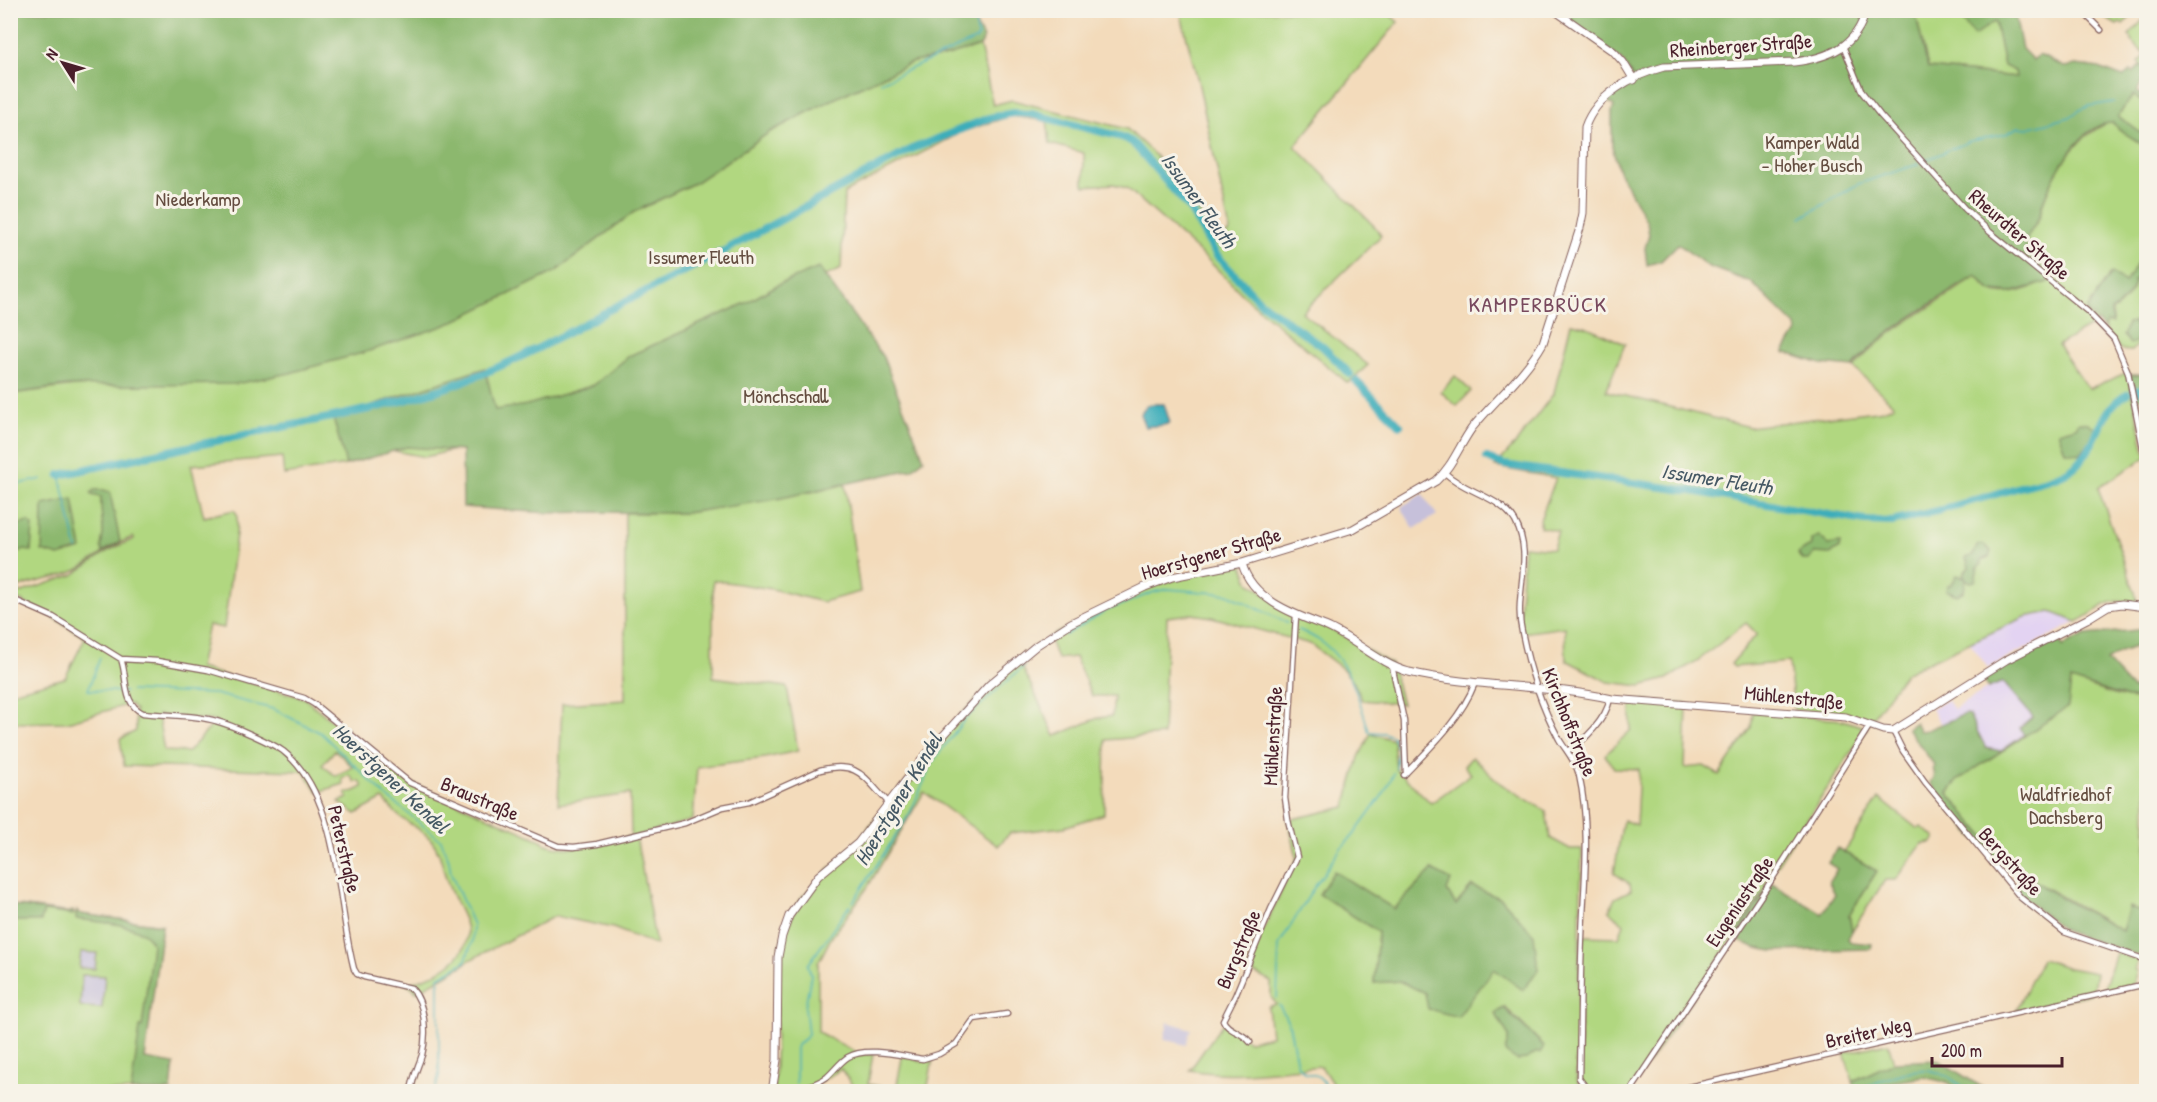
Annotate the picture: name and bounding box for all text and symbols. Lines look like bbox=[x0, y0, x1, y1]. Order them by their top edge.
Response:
street label: Rheinberger Straße bbox=[1669, 27, 1813, 63]
north arrow bbox=[33, 33, 93, 93]
text: N bbox=[40, 44, 63, 64]
park label: Kamper Wald - Hoher Busch bbox=[1762, 128, 1862, 178]
water label: Issumer Fleuth bbox=[1155, 146, 1244, 255]
street label: Rheurdter Straße bbox=[1964, 182, 2077, 286]
park label: Niederkamp bbox=[156, 185, 241, 212]
park label: Issumer Fleuth bbox=[648, 243, 754, 270]
district label: KAMPERBRÜCK bbox=[1469, 289, 1607, 319]
park label: Mönchschall bbox=[743, 382, 829, 409]
water label: Issumer Fleuth bbox=[1660, 456, 1775, 502]
street label: Hoerstgener Straße bbox=[1138, 520, 1284, 586]
street label: Kirchhoffstraße bbox=[1536, 664, 1604, 780]
street label: Mühlenstraße bbox=[1743, 678, 1845, 716]
street label: Mühlenstraße bbox=[1256, 686, 1288, 786]
water label: Hoerstgener Kendel bbox=[326, 716, 457, 841]
water label: Hoerstgener Kendel bbox=[847, 726, 950, 871]
street label: Braustraße bbox=[437, 769, 523, 827]
park label: Waldfriedhof Dachsberg bbox=[2020, 780, 2112, 830]
street label: Peterstraße bbox=[322, 803, 368, 895]
street label: Bergstraße bbox=[1973, 821, 2049, 901]
street label: Eugeniastraße bbox=[1699, 850, 1779, 952]
street label: Burgstraße bbox=[1209, 905, 1267, 993]
street label: Breiter Weg bbox=[1823, 1010, 1913, 1054]
scale bar bbox=[1932, 1030, 2062, 1068]
text: 200 m bbox=[1941, 1038, 1982, 1063]

